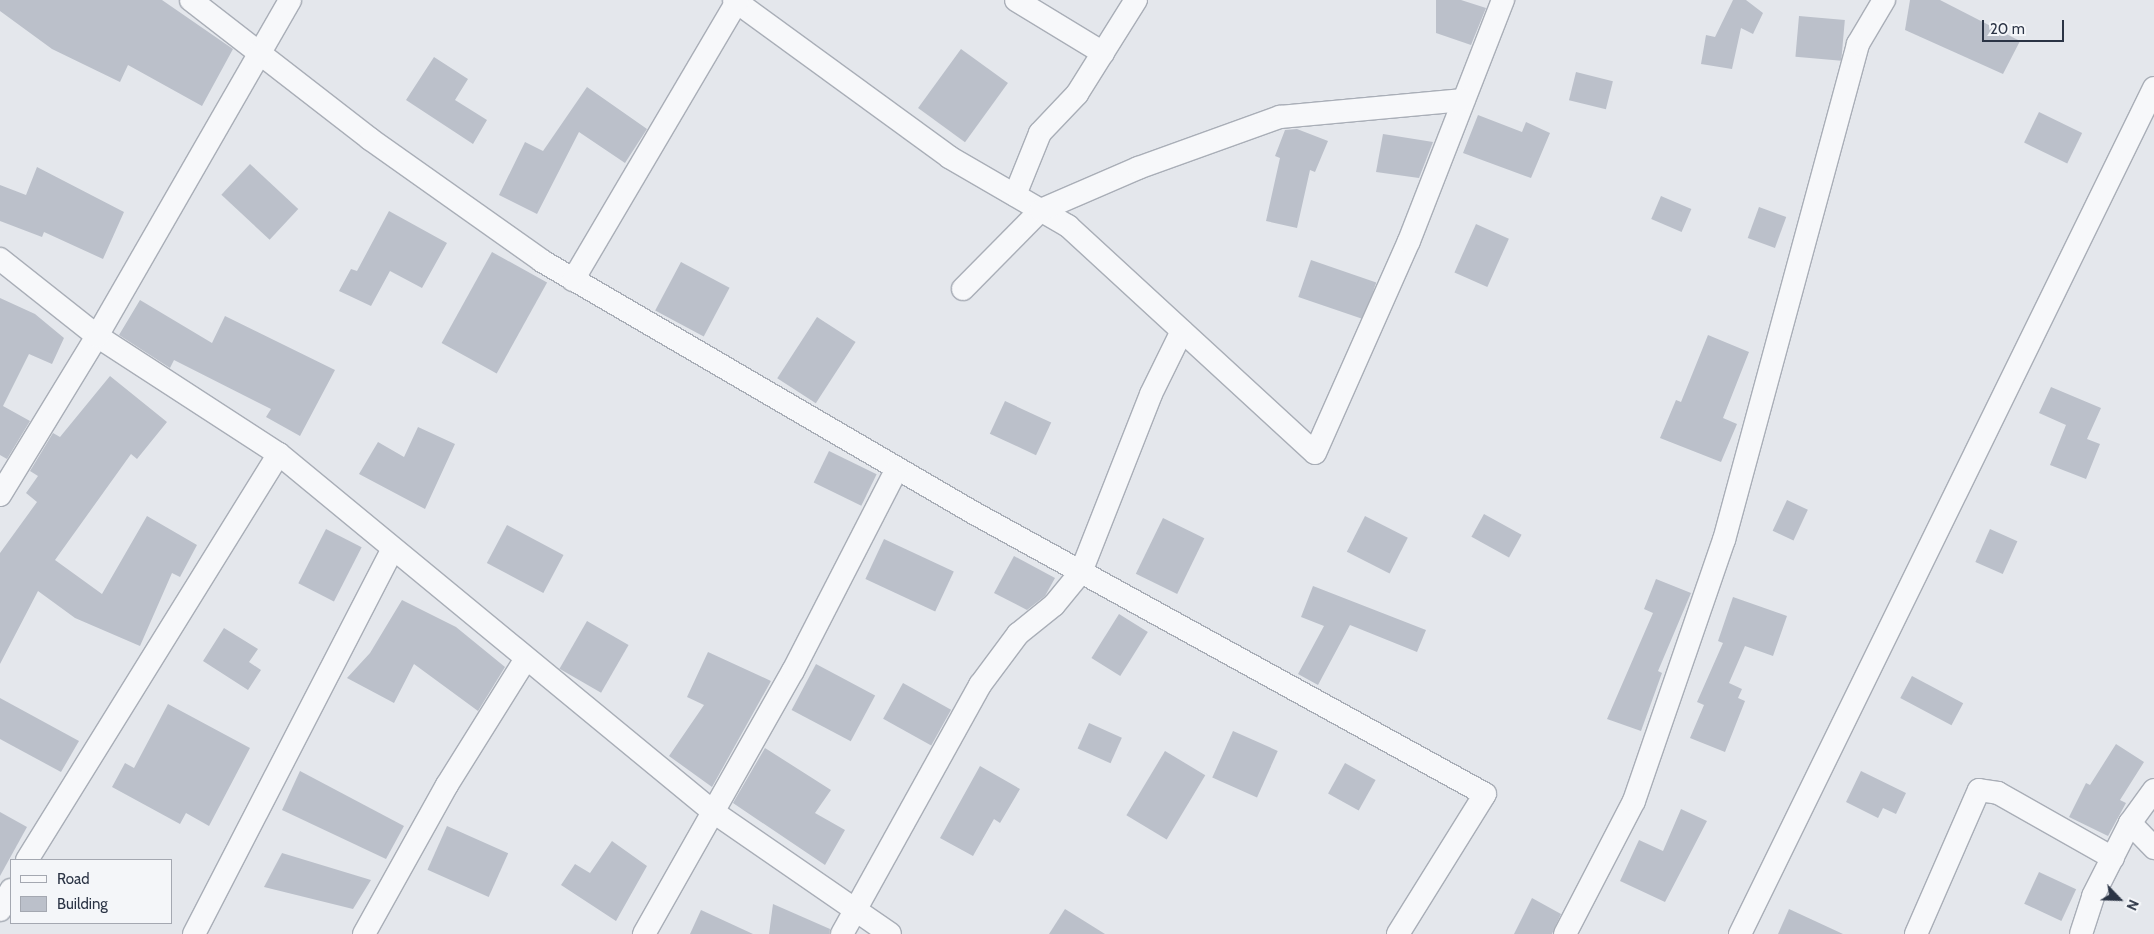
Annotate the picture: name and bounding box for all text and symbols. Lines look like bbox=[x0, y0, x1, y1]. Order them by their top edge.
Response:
scale bar bbox=[1984, 10, 2066, 42]
text: 20 m bbox=[1990, 20, 2025, 38]
legend bbox=[10, 859, 172, 924]
text: Road bbox=[57, 870, 90, 888]
north arrow bbox=[2094, 874, 2144, 924]
text: Building bbox=[57, 895, 108, 913]
text: N bbox=[2122, 897, 2143, 913]

